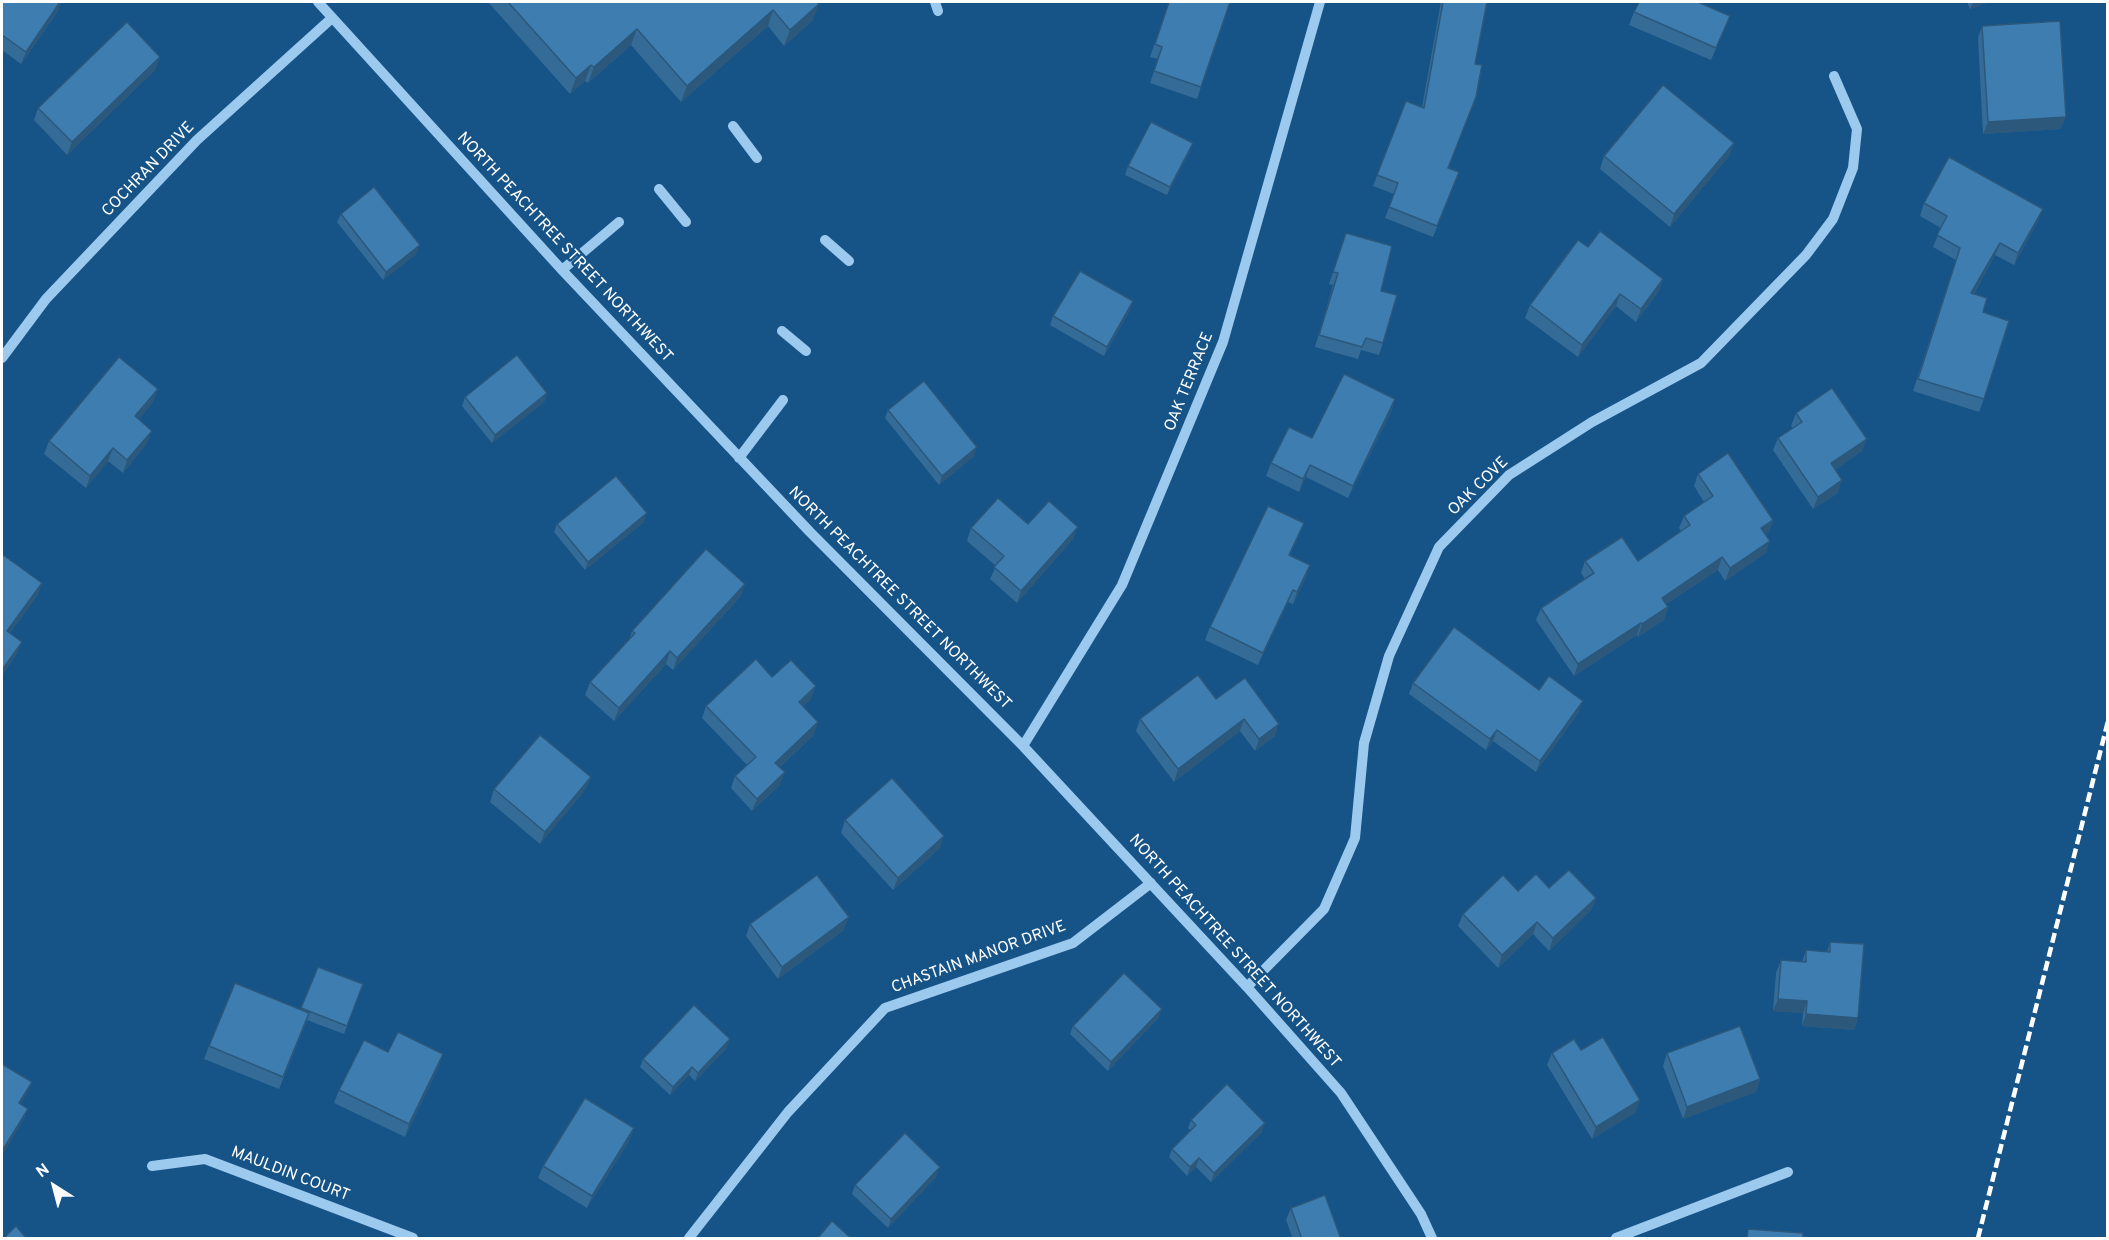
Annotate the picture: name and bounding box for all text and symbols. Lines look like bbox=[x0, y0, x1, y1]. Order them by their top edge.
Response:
street label: COCHRAN DRIVE bbox=[99, 119, 199, 221]
street label: NORTH PEACHTREE STREET NORTHWEST bbox=[452, 129, 676, 367]
street label: OAK TERRACE bbox=[1161, 330, 1219, 434]
street label: OAK COVE bbox=[1445, 454, 1513, 520]
street label: NORTH PEACHTREE STREET NORTHWEST bbox=[783, 483, 1015, 715]
street label: NORTH PEACHTREE STREET NORTHWEST bbox=[1124, 831, 1344, 1073]
street label: CHASTAIN MANOR DRIVE bbox=[889, 917, 1069, 999]
street label: MAULDIN COURT bbox=[228, 1144, 352, 1206]
north arrow bbox=[24, 1156, 84, 1216]
text: N bbox=[33, 1160, 54, 1183]

